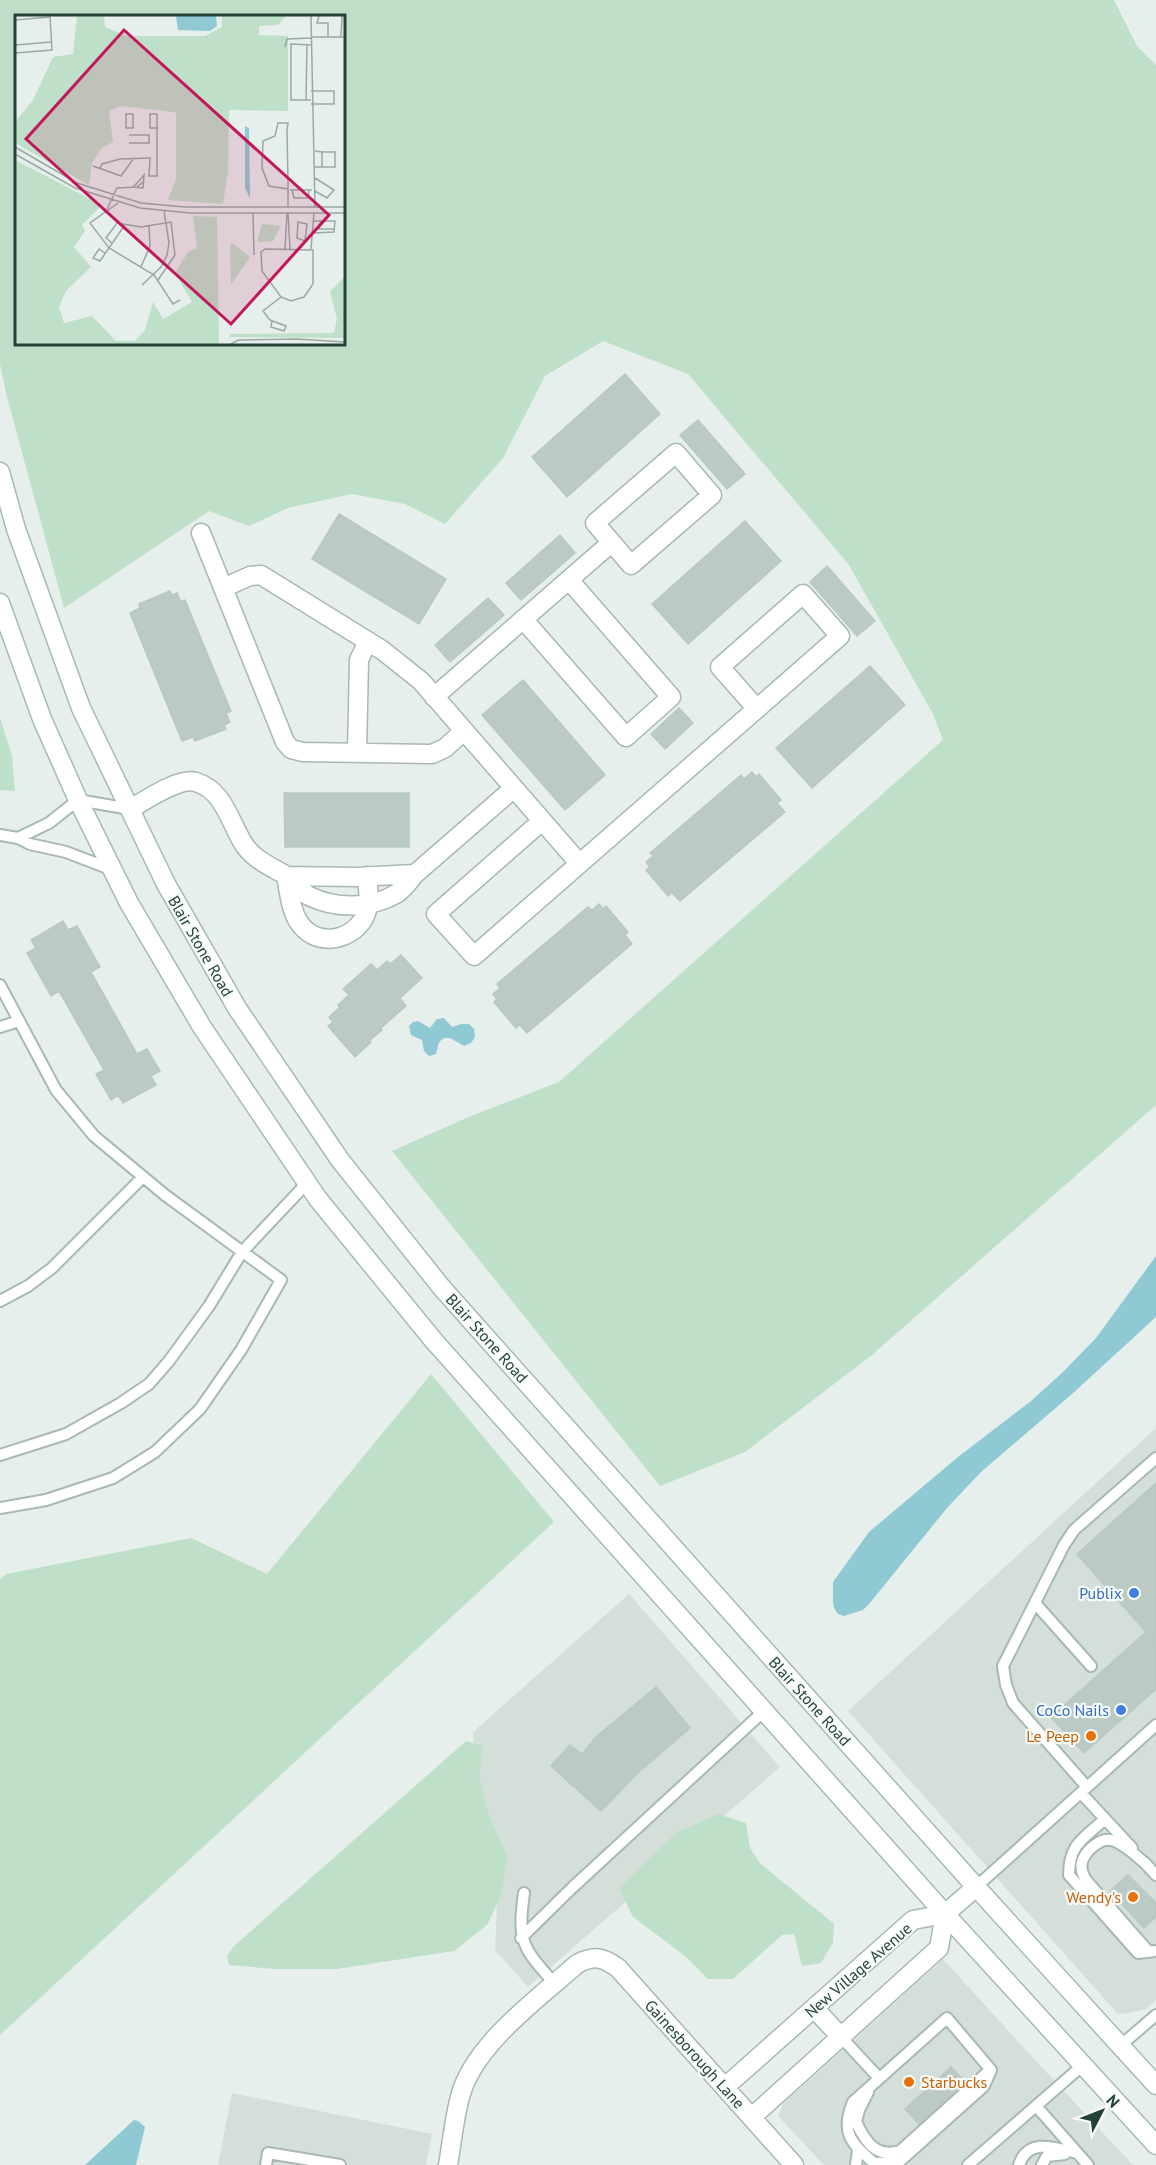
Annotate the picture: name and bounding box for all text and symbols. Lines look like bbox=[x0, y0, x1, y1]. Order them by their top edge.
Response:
inset map bbox=[15, 15, 345, 345]
street label: Blair Stone Road bbox=[164, 892, 238, 1000]
street label: Blair Stone Road bbox=[442, 1289, 532, 1387]
place label: Publix bbox=[1079, 1583, 1122, 1603]
marker: Publix bbox=[1127, 1586, 1141, 1600]
street label: Blair Stone Road bbox=[765, 1652, 855, 1750]
place label: CoCo Nails bbox=[1036, 1700, 1109, 1720]
marker: CoCo Nails bbox=[1114, 1703, 1128, 1717]
place label: Le Peep bbox=[1026, 1726, 1079, 1746]
marker: Le Peep bbox=[1084, 1729, 1098, 1743]
place label: Wendy's bbox=[1066, 1887, 1121, 1907]
marker: Wendy's bbox=[1126, 1890, 1140, 1904]
street label: New Village Avenue bbox=[800, 1918, 916, 2022]
street label: Gainesborough Lane bbox=[641, 1995, 749, 2113]
place label: Starbucks bbox=[921, 2072, 987, 2092]
marker: Starbucks bbox=[902, 2075, 916, 2089]
north arrow bbox=[1072, 2081, 1132, 2141]
text: N bbox=[1102, 2090, 1124, 2112]

